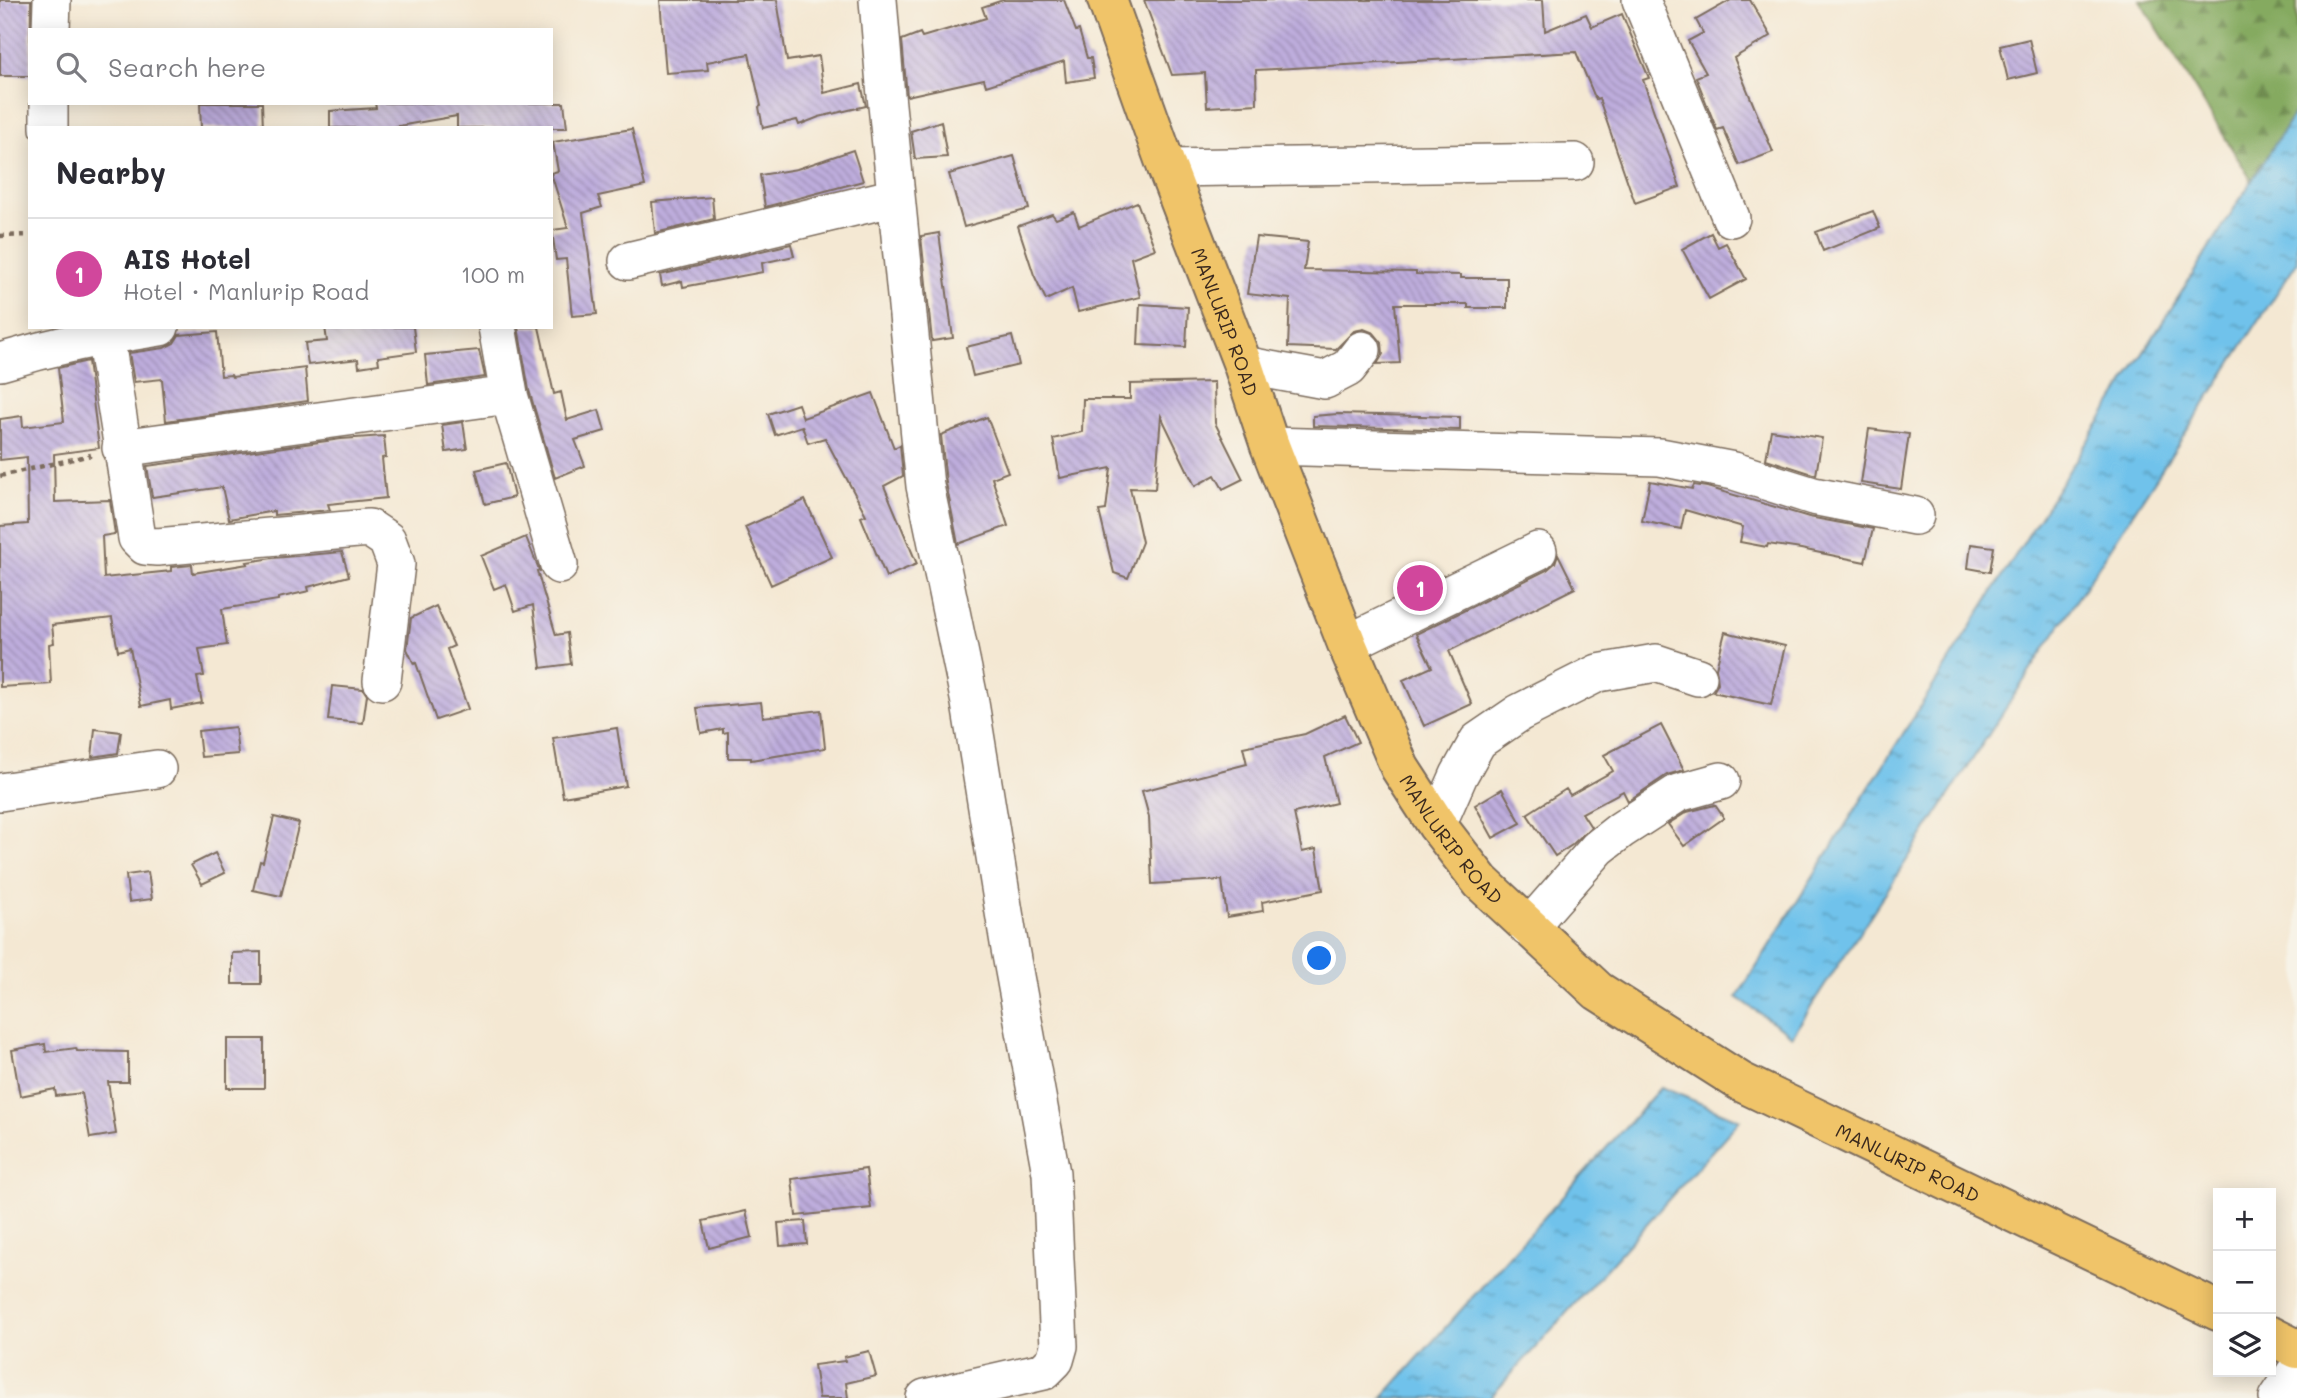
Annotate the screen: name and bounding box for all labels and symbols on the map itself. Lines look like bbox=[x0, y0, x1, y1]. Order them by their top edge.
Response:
street label: MANLURIP ROAD bbox=[1186, 244, 1265, 399]
pin: 1 bbox=[1397, 562, 1443, 614]
street label: MANLURIP ROAD bbox=[1395, 769, 1509, 909]
your location bbox=[1302, 941, 1336, 975]
street label: MANLURIP ROAD bbox=[1832, 1117, 1984, 1207]

